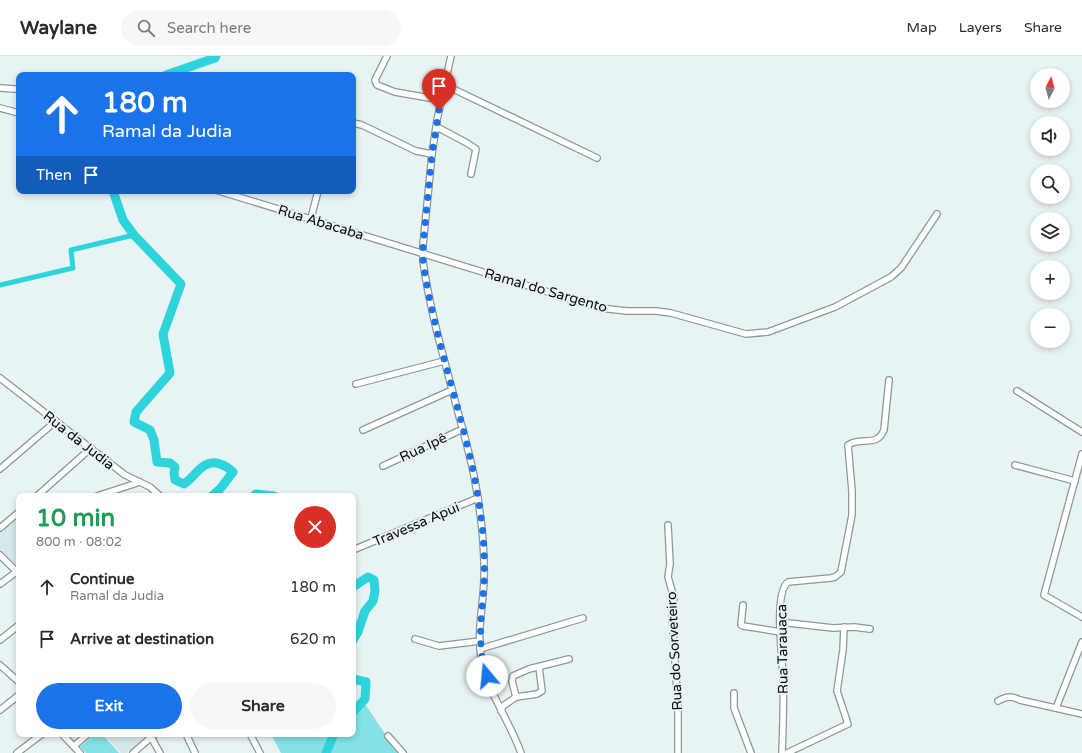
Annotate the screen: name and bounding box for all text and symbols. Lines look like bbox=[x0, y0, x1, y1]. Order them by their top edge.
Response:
search box bbox=[121, 10, 401, 46]
text: Waylane bbox=[20, 17, 97, 39]
icon: search bbox=[135, 17, 157, 39]
text: Search here bbox=[167, 19, 251, 37]
text: Map bbox=[907, 19, 937, 36]
text: Layers bbox=[959, 19, 1002, 36]
text: Share bbox=[1024, 19, 1062, 36]
north arrow bbox=[1030, 68, 1070, 108]
map controls bbox=[1030, 68, 1070, 348]
pin bbox=[422, 69, 456, 110]
icon: arrive bbox=[428, 75, 450, 97]
text: 180 m bbox=[102, 86, 188, 120]
icon: ahead bbox=[36, 88, 88, 140]
button: sound bbox=[1030, 116, 1070, 156]
text: Ramal da Judia bbox=[102, 120, 232, 142]
icon: arrive bbox=[80, 164, 102, 186]
button: search bbox=[1030, 164, 1070, 204]
text: Then bbox=[36, 166, 72, 184]
street label: Rua Abacaba bbox=[276, 201, 366, 244]
button: layers bbox=[1030, 212, 1070, 252]
button: + bbox=[1030, 260, 1070, 300]
street label: Ramal do Sargento bbox=[482, 265, 609, 316]
button: − bbox=[1030, 308, 1070, 348]
street label: Rua da Judia bbox=[40, 407, 118, 473]
street label: Rua Ipê bbox=[397, 429, 450, 466]
street label: Travessa Apui bbox=[370, 499, 462, 550]
text: 10 min bbox=[36, 504, 115, 533]
button: close bbox=[294, 506, 336, 548]
text: 800 m · 08:02 bbox=[36, 534, 122, 550]
text: Continue bbox=[70, 570, 134, 588]
icon: ahead bbox=[36, 576, 58, 598]
text: 180 m bbox=[290, 578, 336, 596]
text: Ramal da Judia bbox=[70, 588, 164, 604]
street label: Rua do Sorveteiro bbox=[663, 591, 686, 711]
street label: Rua Tarauaca bbox=[773, 604, 792, 694]
icon: arrive bbox=[36, 628, 58, 650]
text: Arrive at destination bbox=[70, 630, 214, 648]
text: 620 m bbox=[290, 630, 336, 648]
position arrow bbox=[466, 655, 508, 697]
button: Exit bbox=[36, 683, 182, 729]
button: Share bbox=[190, 683, 336, 729]

